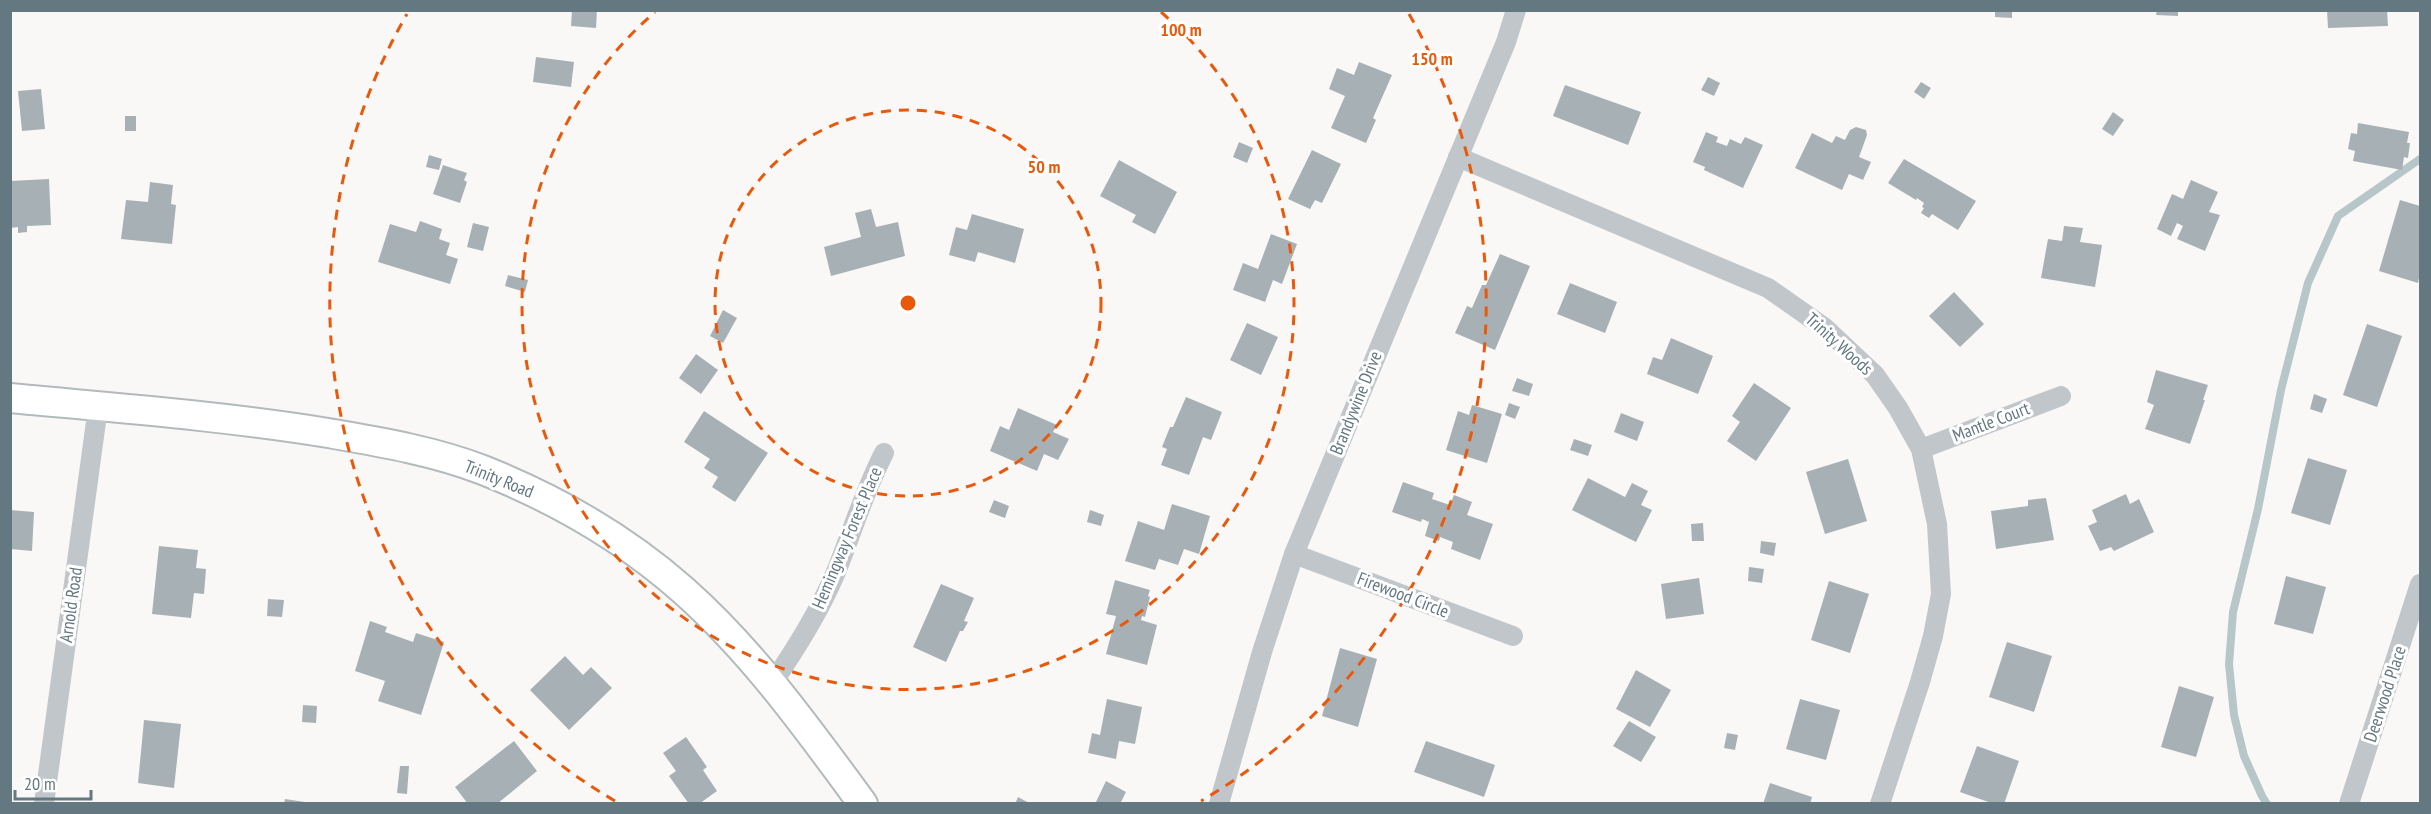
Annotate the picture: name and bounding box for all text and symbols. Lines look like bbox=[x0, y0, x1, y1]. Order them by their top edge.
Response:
text: 100 m bbox=[1160, 18, 1202, 41]
text: 150 m bbox=[1411, 47, 1453, 70]
text: 50 m bbox=[1028, 155, 1060, 178]
centre of rings bbox=[898, 293, 918, 313]
street label: Trinity Woods bbox=[1801, 307, 1878, 380]
street label: Brandywine Drive bbox=[1324, 348, 1387, 458]
street label: Mantle Court bbox=[1949, 396, 2033, 447]
street label: Trinity Road bbox=[461, 454, 537, 503]
street label: Hemingway Forest Place bbox=[806, 463, 887, 612]
street label: Arnold Road bbox=[54, 566, 87, 644]
street label: Firewood Circle bbox=[1354, 567, 1452, 623]
street label: Deerwood Place bbox=[2358, 643, 2411, 745]
scale bar bbox=[15, 763, 92, 801]
text: 20 m bbox=[24, 772, 56, 795]

